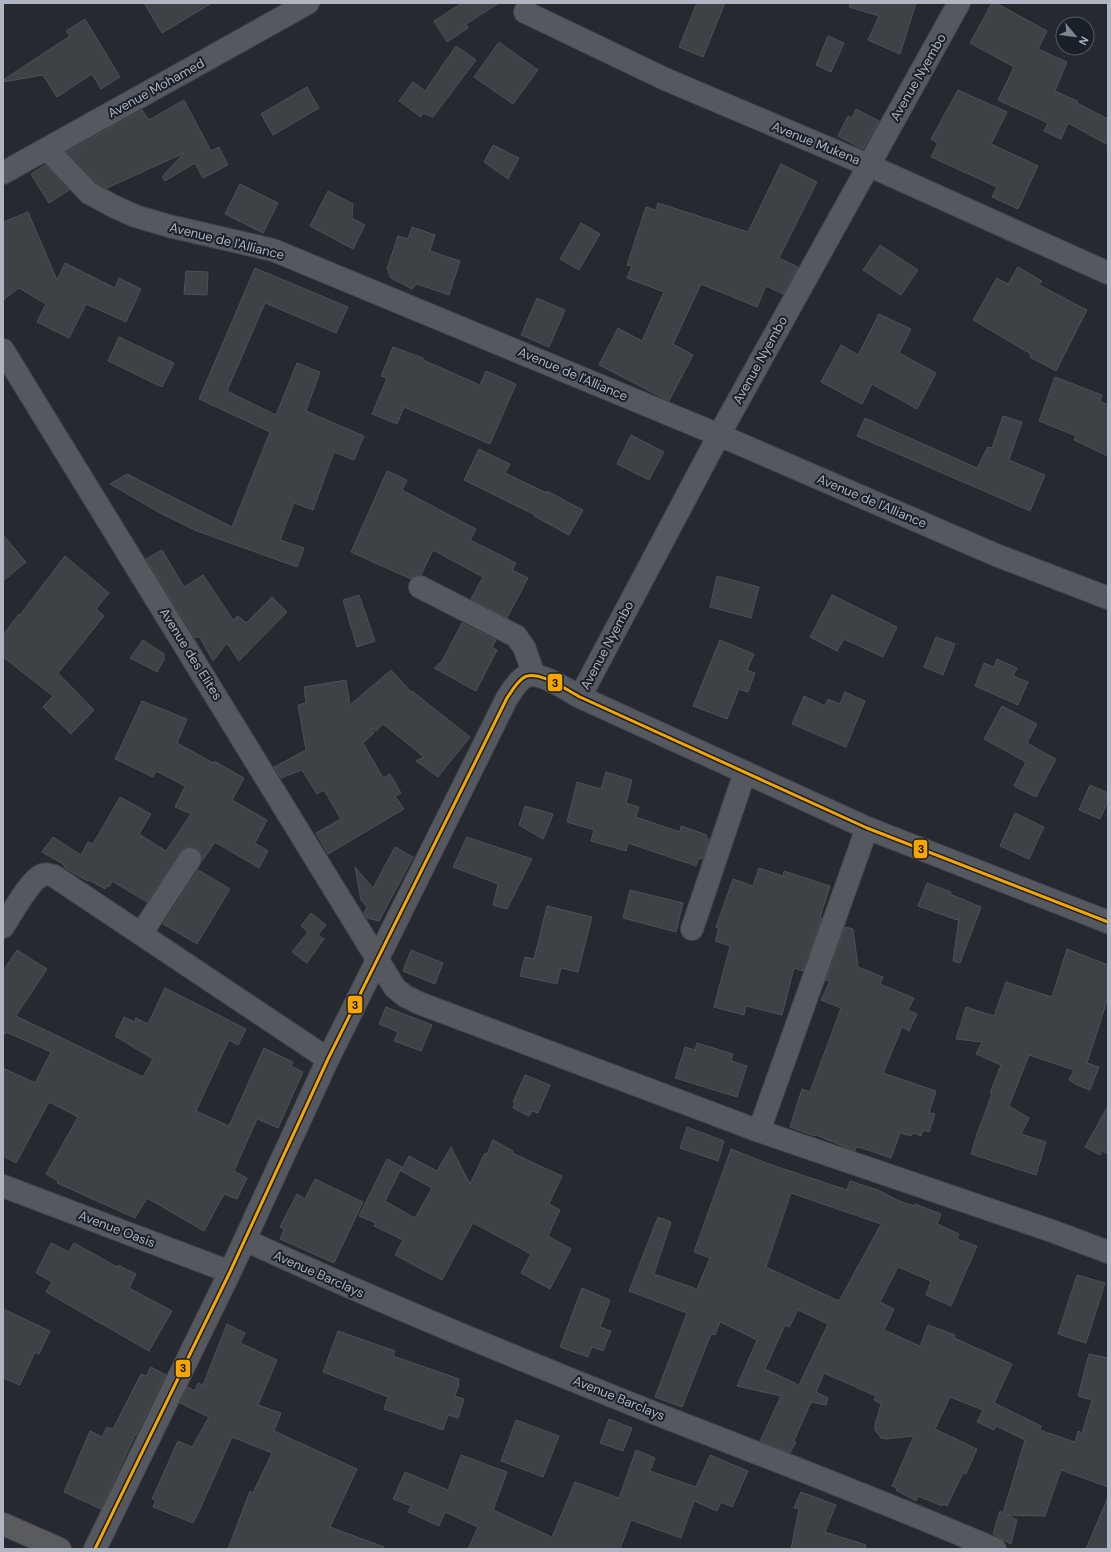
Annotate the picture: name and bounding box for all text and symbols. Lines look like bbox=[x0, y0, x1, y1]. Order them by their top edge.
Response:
north arrow bbox=[1055, 16, 1095, 56]
street label: Avenue Nyembo bbox=[886, 30, 950, 124]
text: N bbox=[1076, 34, 1092, 48]
street label: Avenue Mohamed bbox=[105, 54, 207, 122]
street label: Avenue Mukena bbox=[769, 118, 863, 168]
street label: Avenue de l'Alliance bbox=[168, 219, 286, 263]
street label: Avenue Nyembo bbox=[729, 313, 791, 407]
street label: Avenue de l'Alliance bbox=[516, 343, 630, 405]
street label: Avenue de l'Alliance bbox=[815, 470, 929, 532]
street label: Avenue Nyembo bbox=[576, 597, 638, 692]
street label: Avenue des Elites bbox=[156, 605, 226, 703]
line badge: 3 bbox=[547, 673, 563, 692]
text: 3 bbox=[552, 676, 558, 690]
line badge: 3 bbox=[913, 839, 928, 859]
text: 3 bbox=[918, 842, 924, 856]
line badge: 3 bbox=[347, 995, 363, 1014]
text: 3 bbox=[352, 998, 358, 1012]
street label: Avenue Oasis bbox=[76, 1207, 158, 1251]
street label: Avenue Barclays bbox=[271, 1246, 367, 1302]
line badge: 3 bbox=[175, 1359, 191, 1378]
text: 3 bbox=[180, 1361, 186, 1375]
street label: Avenue Barclays bbox=[571, 1372, 667, 1424]

